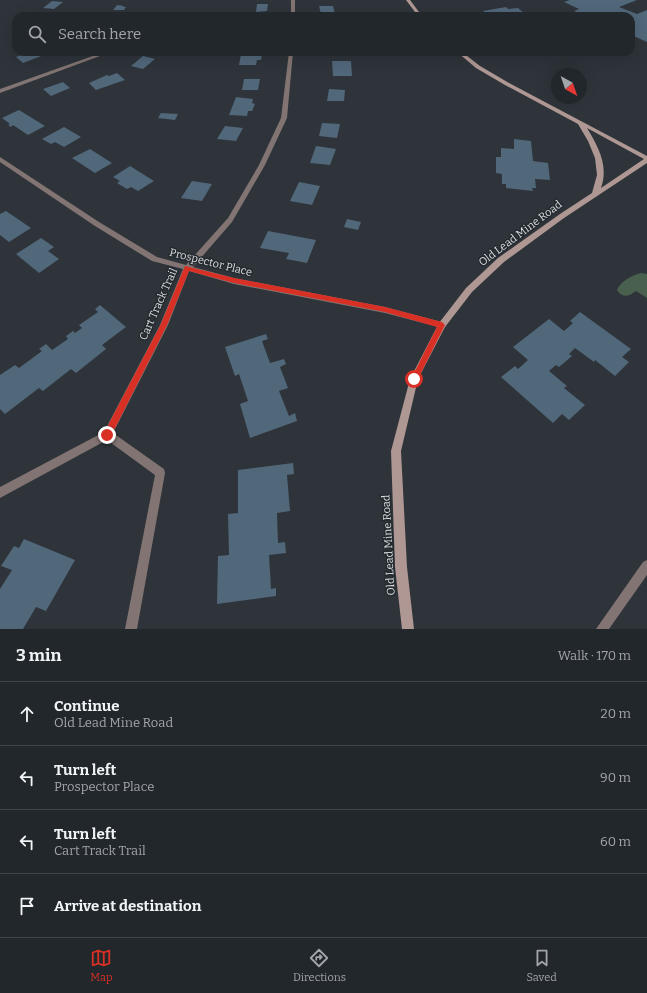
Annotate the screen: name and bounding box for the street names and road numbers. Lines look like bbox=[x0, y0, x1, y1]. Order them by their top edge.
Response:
street label: Old Lead Mine Road bbox=[476, 198, 565, 269]
street label: Prospector Place bbox=[168, 246, 254, 279]
street label: Cart Track Trail bbox=[137, 266, 180, 342]
street label: Old Lead Mine Road bbox=[379, 494, 398, 596]

